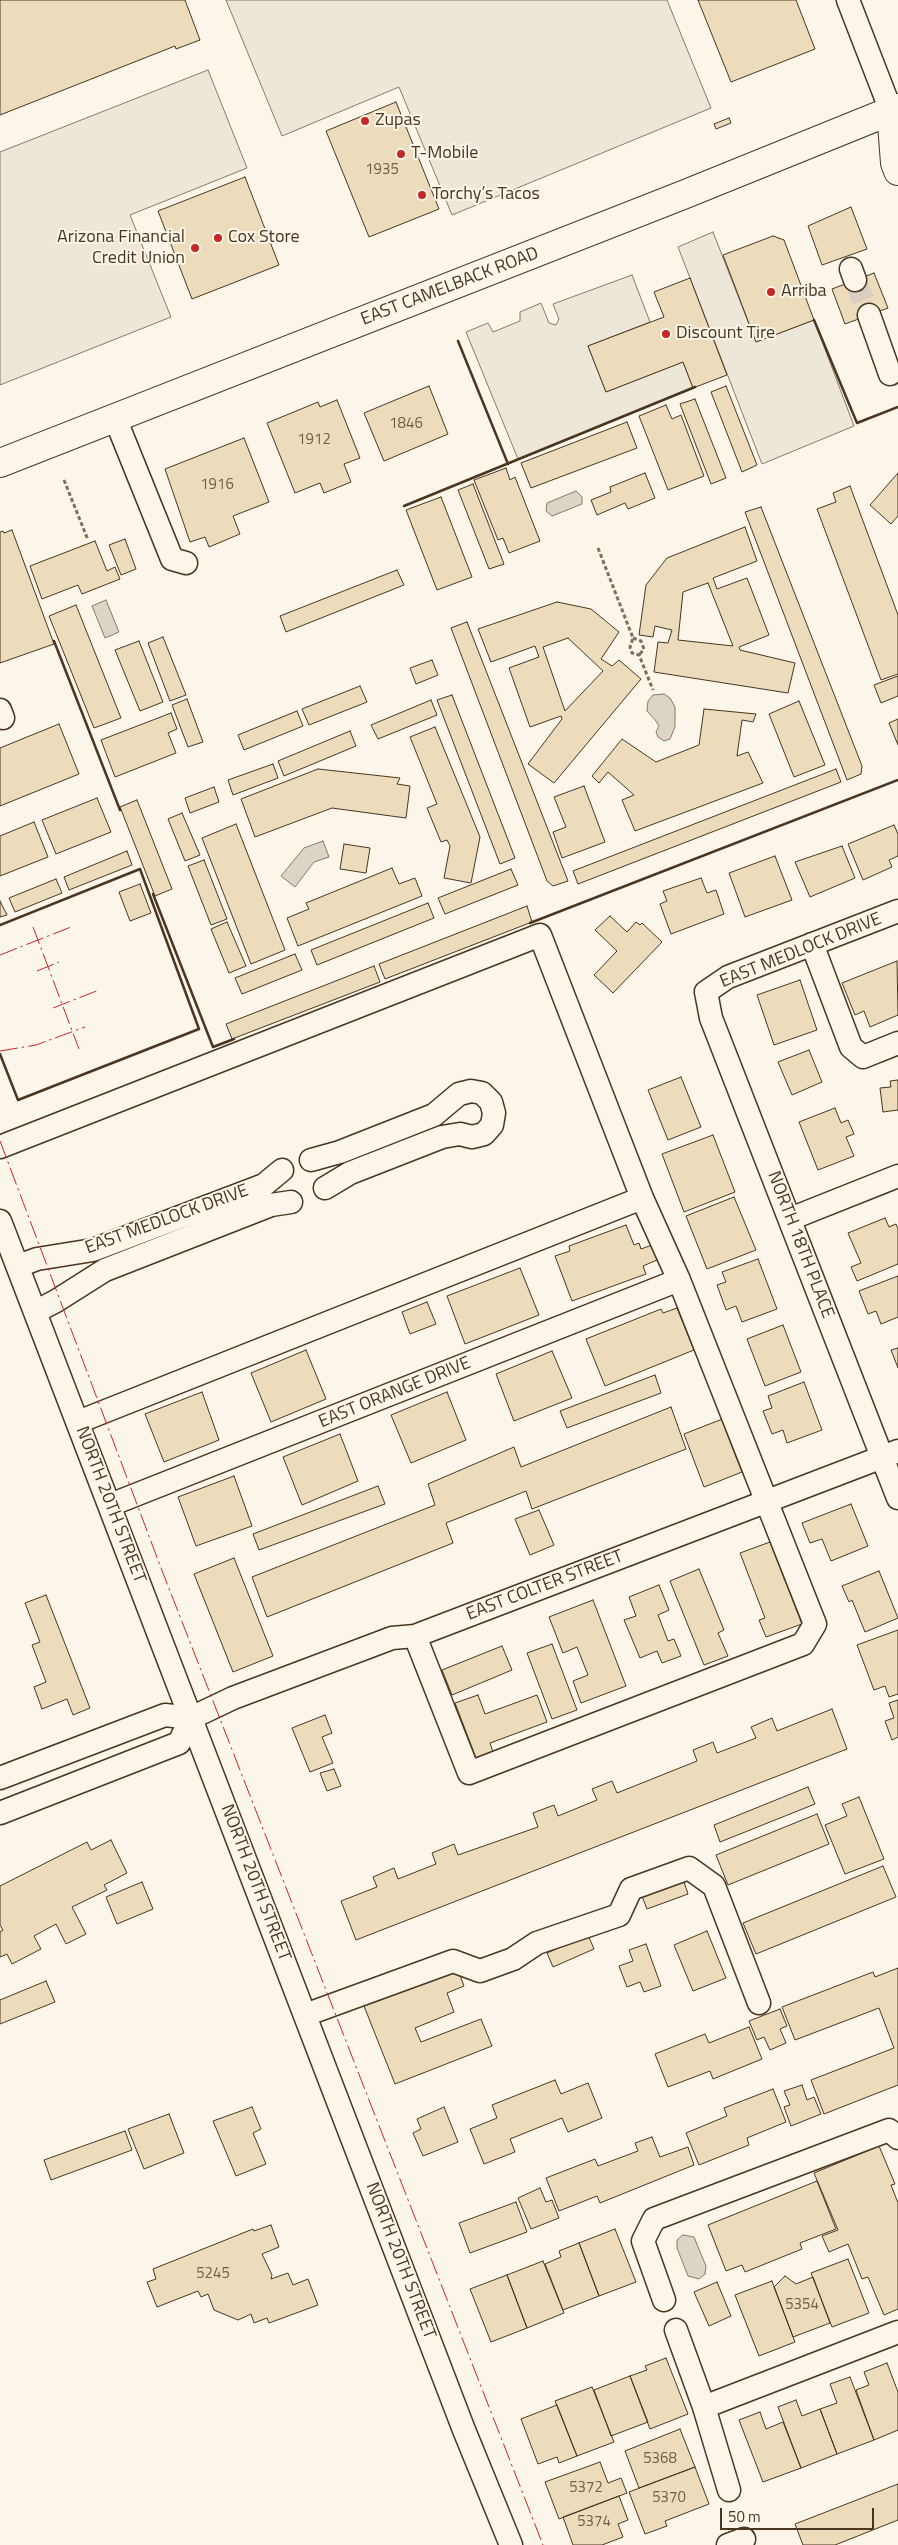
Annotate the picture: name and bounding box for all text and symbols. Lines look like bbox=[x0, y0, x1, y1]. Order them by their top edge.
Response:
place label: Zupas bbox=[375, 110, 421, 132]
marker: Zupas bbox=[359, 115, 371, 127]
place label: T-Mobile bbox=[411, 143, 478, 165]
marker: T-Mobile bbox=[395, 148, 407, 160]
house number: 1935 bbox=[365, 161, 399, 179]
place label: Torchy’s Tacos bbox=[432, 184, 540, 206]
marker: Torchy’s Tacos bbox=[416, 189, 428, 201]
place label: Arizona Financial Credit Union bbox=[57, 227, 185, 270]
place label: Cox Store bbox=[228, 227, 300, 249]
marker: Cox Store bbox=[212, 232, 224, 244]
marker: Arizona Financial Credit Union bbox=[189, 242, 201, 254]
street label: EAST CAMELBACK ROAD bbox=[358, 243, 542, 331]
place label: Arriba bbox=[781, 281, 827, 303]
marker: Arriba bbox=[765, 286, 777, 298]
place label: Discount Tire bbox=[676, 323, 775, 345]
marker: Discount Tire bbox=[660, 328, 672, 340]
house number: 1846 bbox=[389, 415, 423, 433]
house number: 1912 bbox=[297, 431, 331, 449]
house number: 1916 bbox=[200, 476, 234, 494]
street label: EAST MEDLOCK DRIVE bbox=[717, 909, 885, 993]
street label: NORTH 18TH PLACE bbox=[762, 1168, 838, 1322]
street label: EAST MEDLOCK DRIVE bbox=[82, 1180, 252, 1260]
street label: EAST ORANGE DRIVE bbox=[316, 1353, 474, 1433]
street label: NORTH 20TH STREET bbox=[70, 1424, 150, 1586]
street label: EAST COLTER STREET bbox=[464, 1546, 626, 1626]
street label: NORTH 20TH STREET bbox=[215, 1802, 295, 1964]
street label: NORTH 20TH STREET bbox=[360, 2180, 440, 2342]
house number: 5245 bbox=[196, 2265, 230, 2283]
house number: 5354 bbox=[785, 2296, 819, 2314]
house number: 5368 bbox=[643, 2450, 677, 2468]
house number: 5372 bbox=[569, 2479, 603, 2497]
house number: 5370 bbox=[652, 2489, 686, 2507]
scale bar bbox=[723, 2498, 877, 2530]
text: 50 m bbox=[728, 2505, 761, 2528]
house number: 5374 bbox=[577, 2513, 611, 2531]

